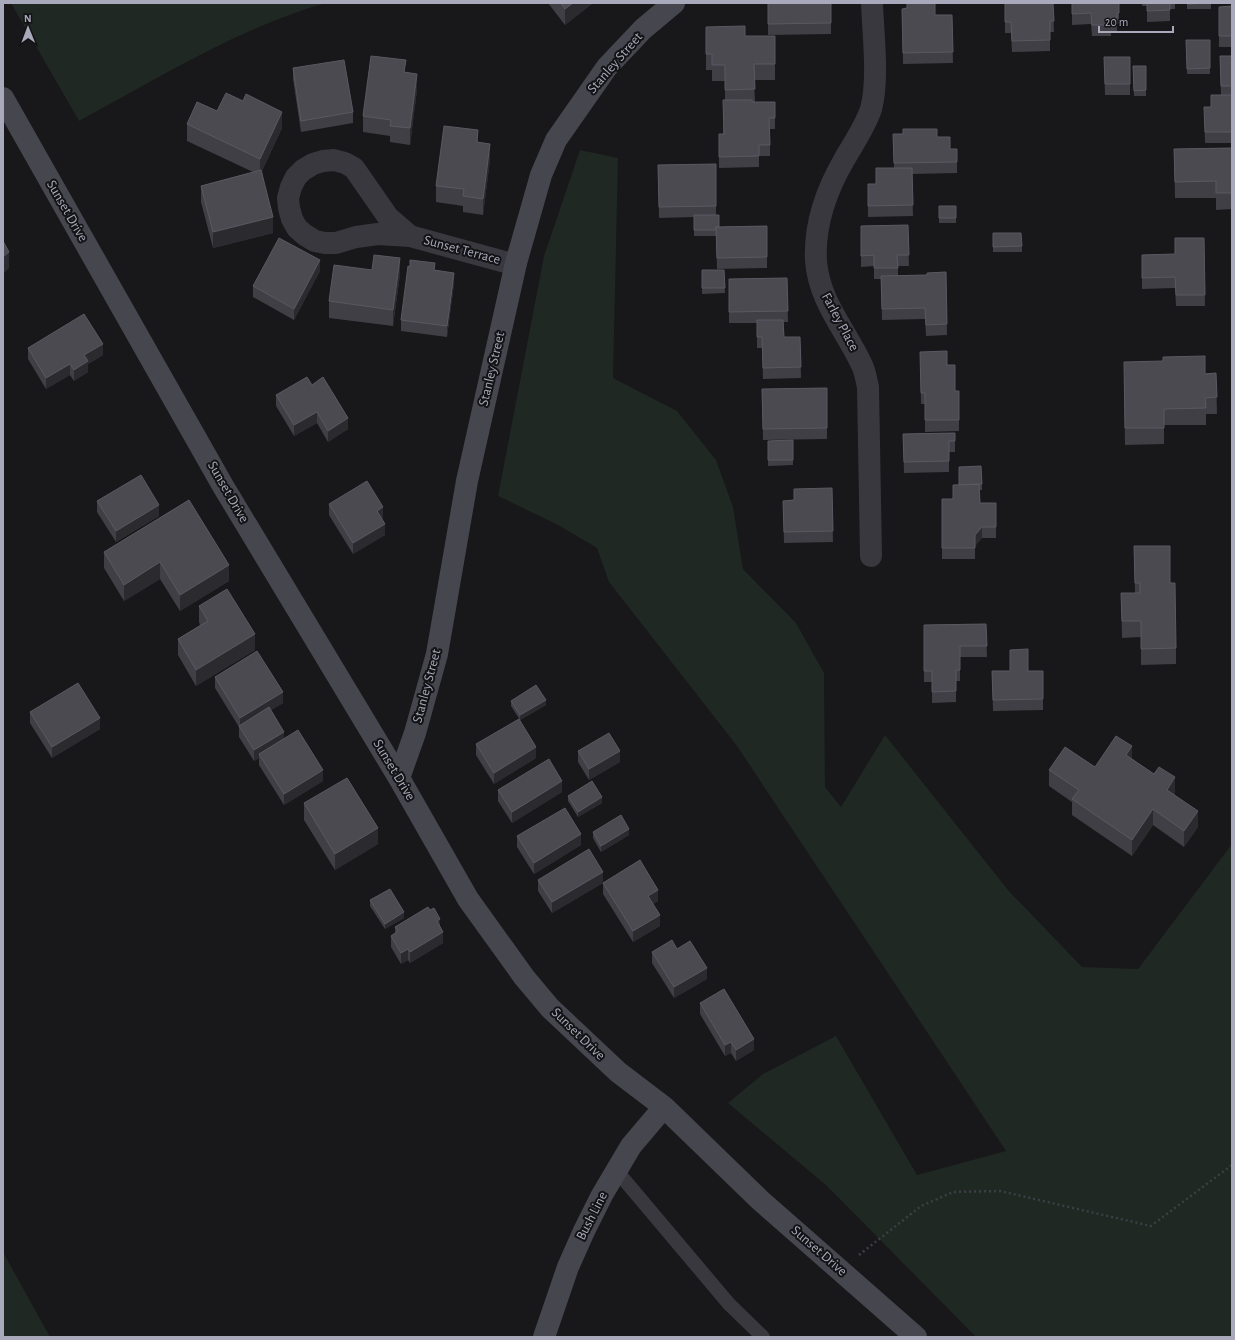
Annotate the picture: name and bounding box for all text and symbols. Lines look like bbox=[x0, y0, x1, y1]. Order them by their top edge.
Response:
north arrow bbox=[8, 8, 48, 48]
scale bar bbox=[1099, 8, 1173, 34]
text: N bbox=[24, 13, 32, 24]
text: 20 m bbox=[1105, 16, 1128, 28]
street label: Stanley Street bbox=[585, 29, 645, 96]
street label: Sunset Drive bbox=[44, 178, 90, 244]
street label: Sunset Terrace bbox=[422, 233, 502, 267]
street label: Farley Place bbox=[819, 291, 861, 353]
street label: Stanley Street bbox=[477, 330, 507, 408]
street label: Sunset Drive bbox=[205, 459, 251, 525]
street label: Stanley Street bbox=[410, 647, 444, 724]
street label: Sunset Drive bbox=[370, 737, 418, 803]
street label: Sunset Drive bbox=[549, 1005, 607, 1063]
street label: Bush Line bbox=[574, 1190, 610, 1242]
street label: Sunset Drive bbox=[789, 1223, 849, 1279]

